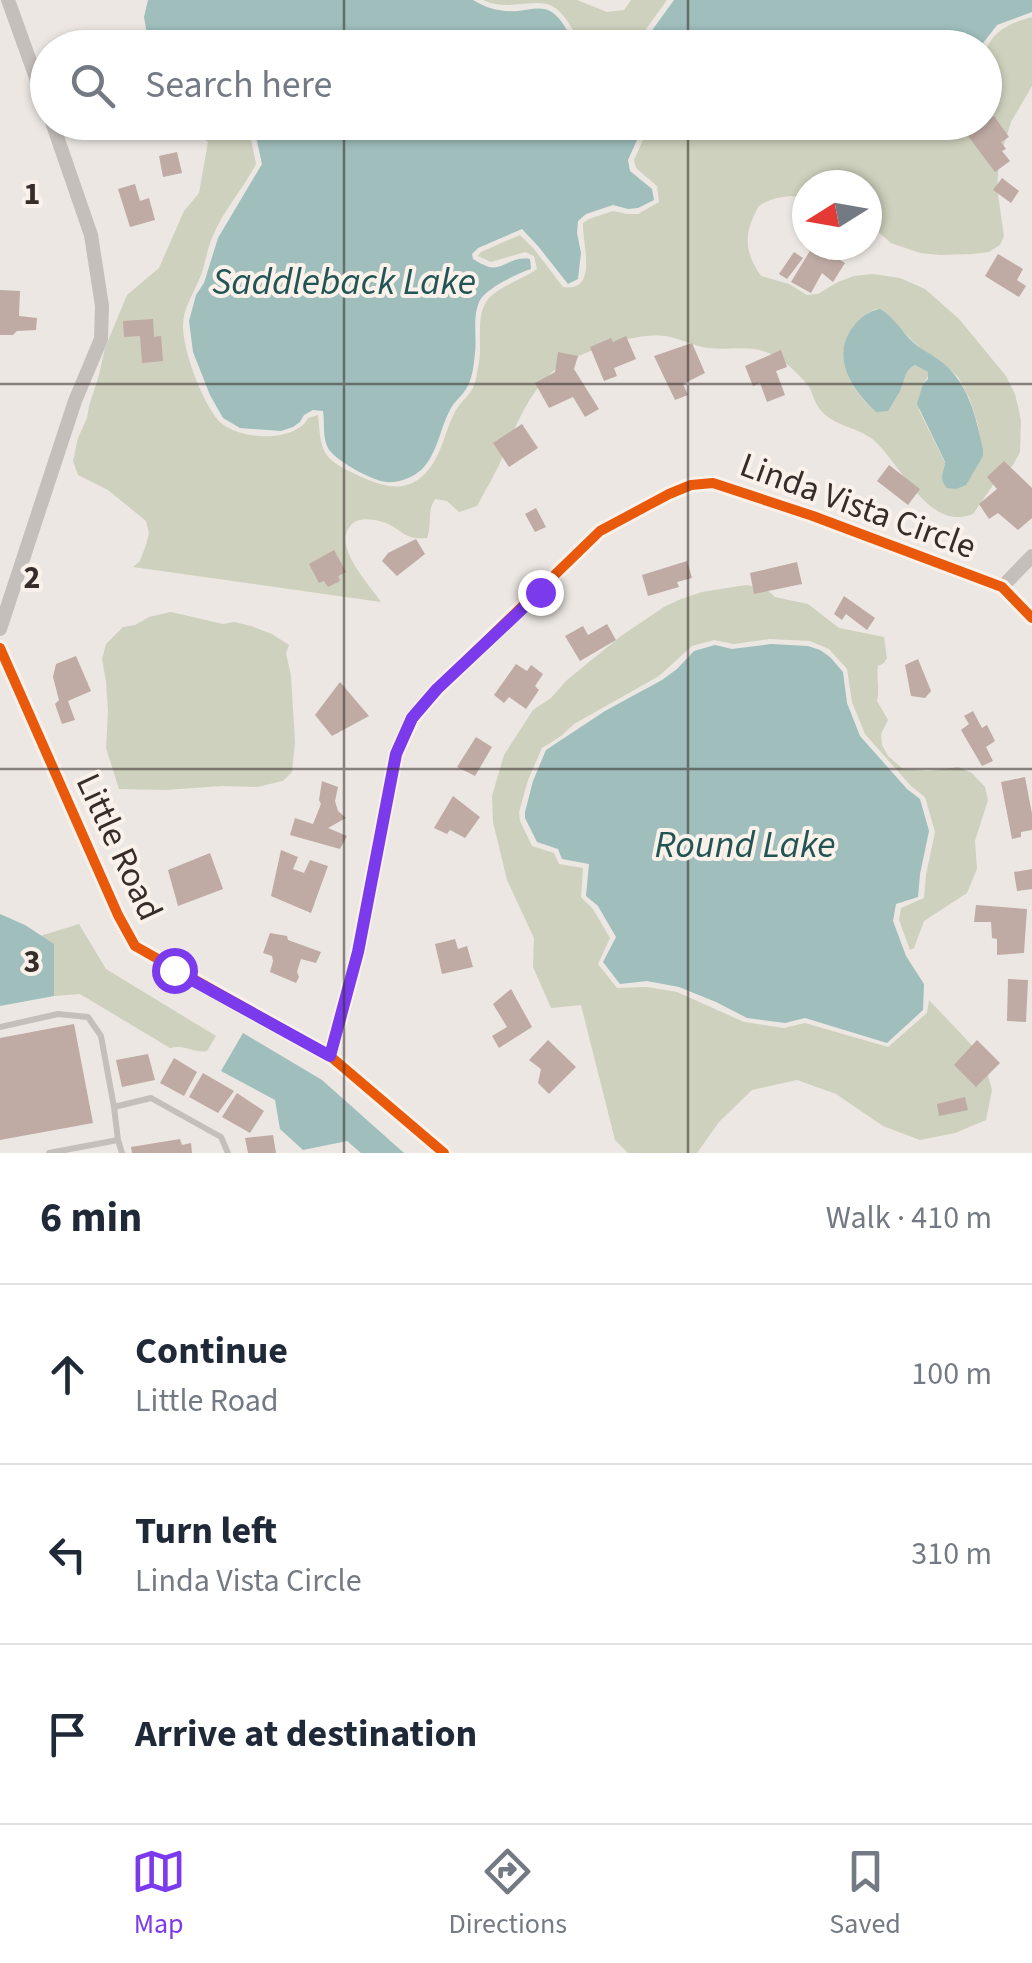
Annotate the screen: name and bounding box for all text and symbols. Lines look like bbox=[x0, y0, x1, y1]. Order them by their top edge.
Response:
search box bbox=[30, 30, 1002, 140]
icon: search bbox=[65, 58, 120, 113]
text: Search here bbox=[145, 58, 332, 112]
north arrow bbox=[792, 170, 882, 260]
text: 1 bbox=[24, 171, 40, 217]
water label: Saddleback Lake bbox=[212, 255, 476, 309]
street label: Linda Vista Circle bbox=[733, 440, 983, 572]
text: 2 bbox=[24, 555, 40, 601]
route end bbox=[518, 570, 564, 616]
street label: Little Road bbox=[63, 765, 175, 929]
water label: Round Lake bbox=[654, 818, 836, 872]
text: 3 bbox=[24, 939, 40, 985]
route start bbox=[152, 948, 198, 994]
text: 6 min bbox=[40, 1188, 142, 1248]
text: Walk · 410 m bbox=[826, 1195, 992, 1241]
text: Continue bbox=[135, 1324, 288, 1378]
icon: ahead bbox=[40, 1347, 95, 1402]
text: 100 m bbox=[911, 1351, 992, 1397]
text: Little Road bbox=[135, 1378, 279, 1424]
text: Turn left bbox=[135, 1504, 277, 1558]
icon: left bbox=[40, 1527, 95, 1582]
text: 310 m bbox=[911, 1531, 992, 1577]
text: Linda Vista Circle bbox=[135, 1558, 362, 1604]
icon: arrive bbox=[40, 1707, 95, 1762]
text: Arrive at destination bbox=[135, 1707, 477, 1761]
tab: Map bbox=[131, 1844, 186, 1944]
tab: Directions bbox=[449, 1844, 567, 1944]
tab: Saved bbox=[829, 1844, 901, 1944]

